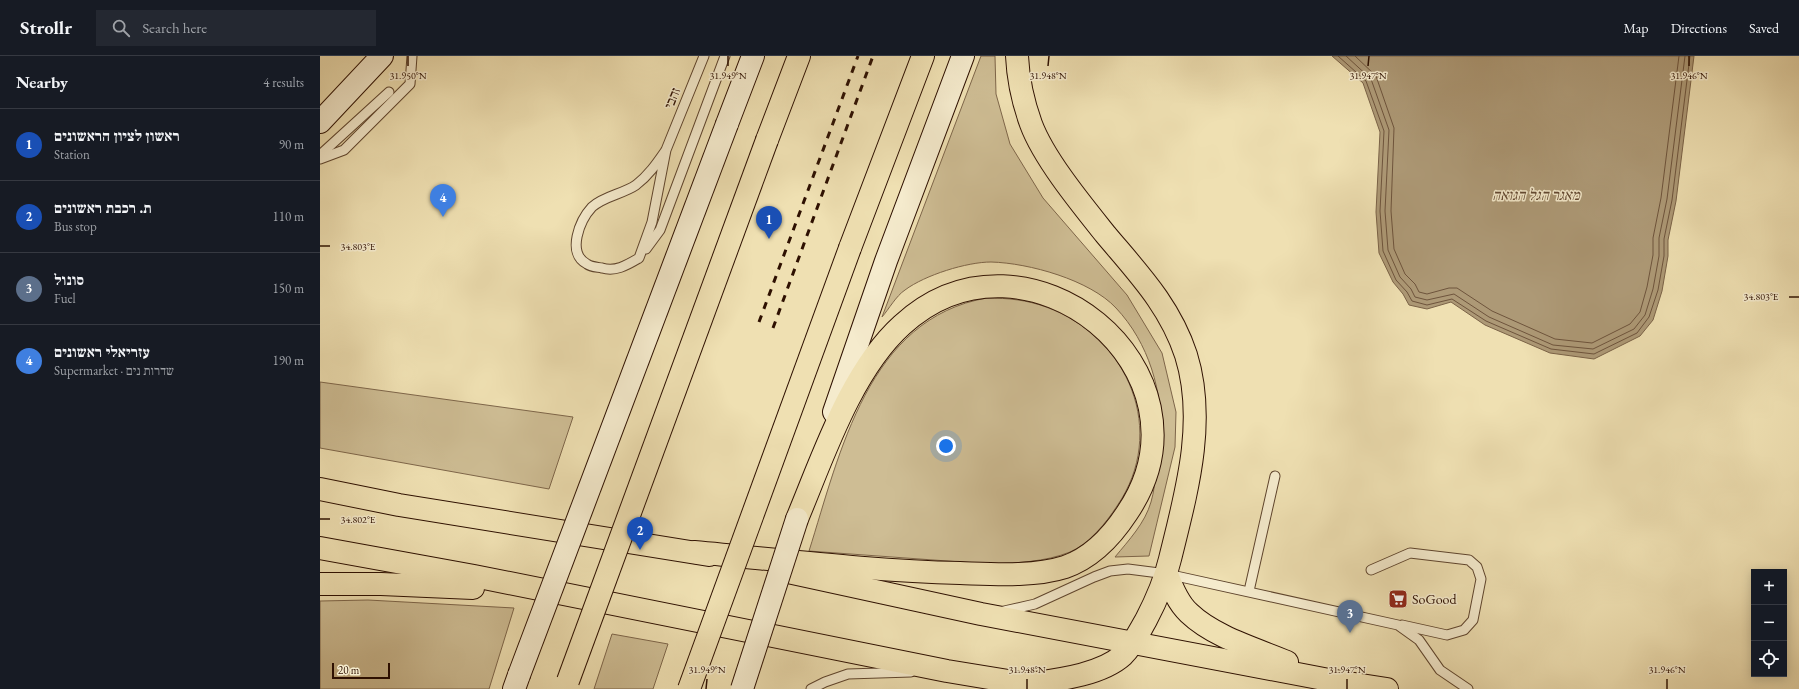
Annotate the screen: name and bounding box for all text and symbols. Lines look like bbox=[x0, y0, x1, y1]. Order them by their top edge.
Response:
search box bbox=[96, 10, 376, 46]
text: Strollr bbox=[20, 15, 72, 40]
icon: search bbox=[110, 17, 132, 39]
text: Search here bbox=[142, 18, 207, 37]
text: Map bbox=[1623, 19, 1649, 37]
text: Directions bbox=[1671, 19, 1727, 37]
text: Saved bbox=[1749, 19, 1779, 37]
text: 31.950°N bbox=[389, 69, 427, 82]
text: 31.949°N bbox=[709, 69, 747, 82]
text: 31.948°N bbox=[1029, 69, 1067, 82]
text: 31.947°N bbox=[1349, 69, 1387, 82]
text: 31.946°N bbox=[1670, 69, 1708, 82]
text: Nearby bbox=[16, 71, 68, 93]
text: 4 results bbox=[263, 74, 304, 91]
street label: זהבי bbox=[660, 85, 684, 111]
text: ראשון לציון הראשונים bbox=[54, 126, 180, 145]
text: 1 bbox=[26, 136, 32, 153]
text: 90 m bbox=[279, 136, 304, 153]
text: Station bbox=[54, 146, 90, 163]
pin: 4 bbox=[430, 184, 456, 217]
water label: מאגר הגל הגואה bbox=[1492, 185, 1581, 204]
text: ת. רכבת ראשונים bbox=[54, 198, 152, 217]
pin: 1 bbox=[756, 206, 782, 239]
text: 2 bbox=[26, 208, 32, 225]
text: 110 m bbox=[273, 208, 304, 225]
text: Bus stop bbox=[54, 218, 97, 235]
text: 34.803°E bbox=[341, 240, 376, 253]
text: סונול bbox=[54, 270, 84, 289]
text: 3 bbox=[26, 280, 32, 297]
text: 150 m bbox=[273, 280, 304, 297]
text: Fuel bbox=[54, 290, 76, 307]
text: 34.803°E bbox=[1744, 290, 1779, 303]
text: עזריאלי ראשונים bbox=[54, 342, 150, 361]
text: 4 bbox=[26, 352, 32, 369]
text: 190 m bbox=[273, 352, 304, 369]
text: Supermarket · שדרות נים bbox=[54, 362, 174, 379]
your location bbox=[936, 436, 956, 456]
text: 34.802°E bbox=[341, 513, 376, 526]
pin: 2 bbox=[627, 517, 653, 550]
map controls bbox=[1751, 569, 1787, 677]
button: + bbox=[1751, 569, 1787, 605]
supermarket icon: SoGood bbox=[1387, 588, 1409, 610]
place label: SoGood bbox=[1412, 590, 1458, 608]
pin: 3 bbox=[1337, 600, 1363, 633]
button: − bbox=[1751, 605, 1787, 641]
button: locate bbox=[1751, 641, 1787, 677]
scale bar bbox=[332, 661, 390, 680]
text: 20 m bbox=[338, 663, 359, 677]
text: 31.949°N bbox=[688, 663, 726, 676]
text: 31.948°N bbox=[1008, 663, 1046, 676]
text: 31.947°N bbox=[1328, 663, 1366, 676]
text: 31.946°N bbox=[1648, 663, 1686, 676]

